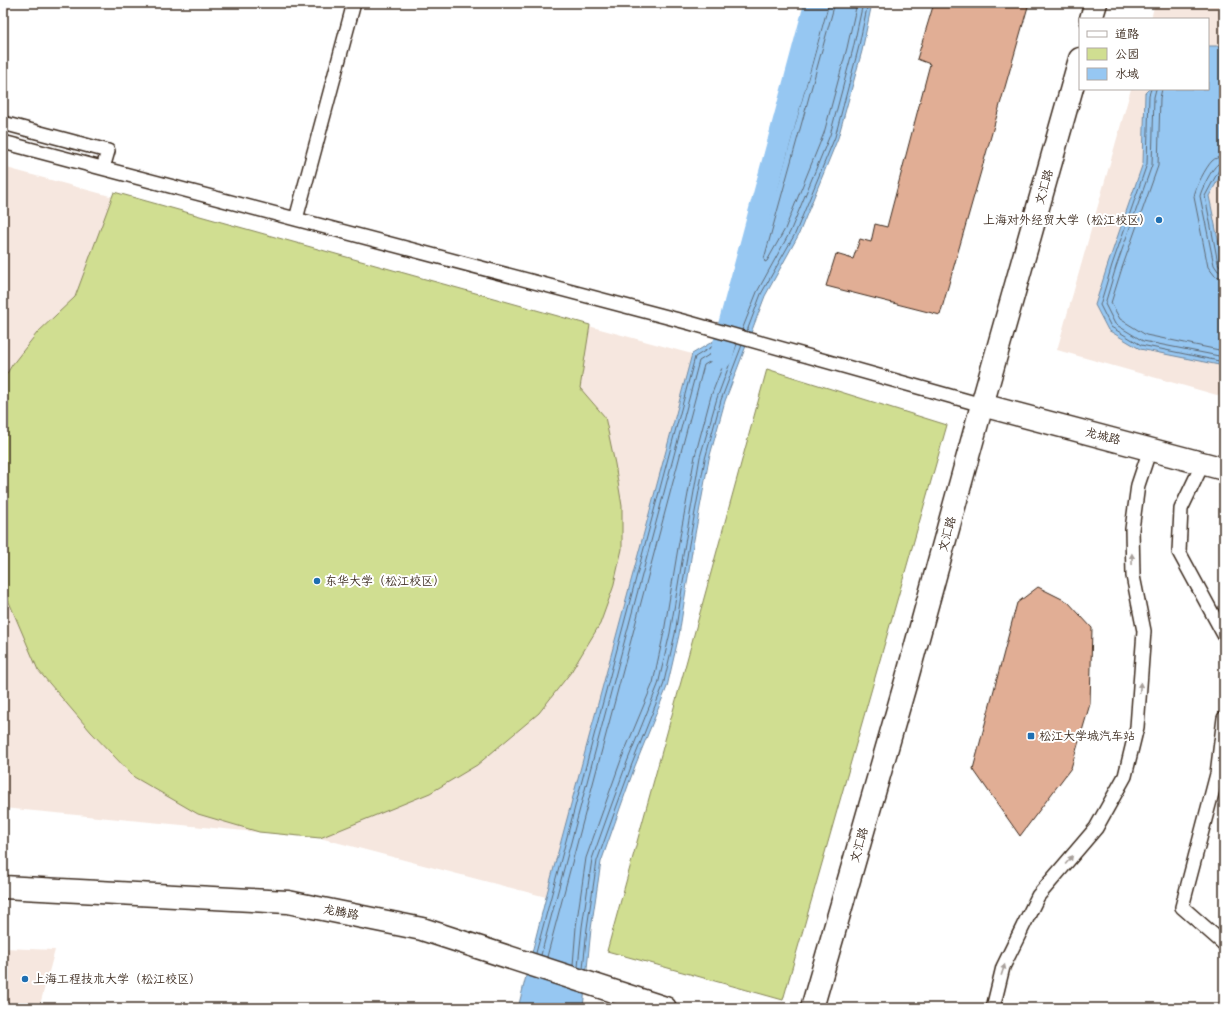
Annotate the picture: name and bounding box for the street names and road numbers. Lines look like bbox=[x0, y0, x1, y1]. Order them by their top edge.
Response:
street label: 文汇路 bbox=[1031, 167, 1057, 207]
street label: 龙城路 bbox=[1084, 424, 1122, 448]
street label: 文汇路 bbox=[935, 515, 959, 553]
street label: 文汇路 bbox=[846, 825, 872, 865]
street label: 龙腾路 bbox=[322, 901, 360, 923]

